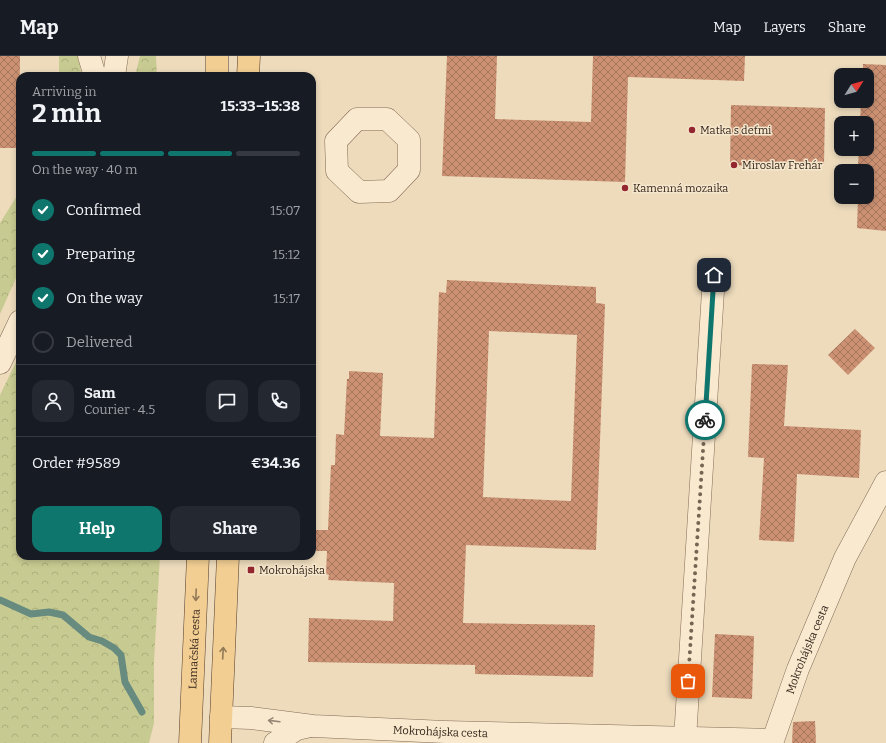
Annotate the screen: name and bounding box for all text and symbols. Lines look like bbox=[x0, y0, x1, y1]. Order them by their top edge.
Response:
text: Map bbox=[20, 16, 59, 39]
text: Map bbox=[713, 19, 741, 36]
text: Layers bbox=[763, 19, 806, 36]
text: Share bbox=[828, 19, 866, 36]
north arrow bbox=[834, 68, 874, 108]
map controls bbox=[834, 68, 874, 204]
text: Arriving in bbox=[32, 84, 97, 99]
text: 15:33–15:38 bbox=[221, 97, 300, 115]
text: 2 min bbox=[32, 98, 101, 129]
button: + bbox=[834, 116, 874, 156]
place label: Matka s deťmi bbox=[700, 124, 772, 137]
marker: Matka s deťmi bbox=[687, 125, 697, 135]
place label: Miroslav Frehár bbox=[742, 159, 823, 172]
marker: Miroslav Frehár bbox=[729, 160, 739, 170]
text: On the way · 40 m bbox=[32, 162, 137, 177]
button: − bbox=[834, 164, 874, 204]
place label: Kamenná mozaika bbox=[633, 182, 728, 195]
marker: Kamenná mozaika bbox=[620, 183, 630, 193]
icon: check bbox=[32, 199, 54, 221]
text: Confirmed bbox=[66, 201, 141, 219]
text: 15:07 bbox=[270, 203, 300, 218]
icon: check bbox=[32, 243, 54, 265]
text: Preparing bbox=[66, 245, 135, 263]
text: 15:12 bbox=[273, 247, 300, 262]
pin bbox=[697, 258, 731, 292]
icon: home bbox=[703, 264, 725, 286]
icon: check bbox=[32, 287, 54, 309]
text: On the way bbox=[66, 289, 143, 307]
text: 15:17 bbox=[273, 291, 300, 306]
text: Delivered bbox=[66, 333, 133, 351]
button: person bbox=[32, 380, 74, 422]
button: chat bbox=[206, 380, 248, 422]
button: phone bbox=[258, 380, 300, 422]
text: Sam bbox=[84, 384, 116, 402]
courier bbox=[685, 400, 725, 440]
text: Courier · 4.5 bbox=[84, 402, 155, 417]
icon: bike bbox=[694, 409, 716, 431]
text: Order #9589 bbox=[32, 454, 121, 472]
text: €34.36 bbox=[251, 454, 300, 472]
button: Help bbox=[32, 506, 162, 552]
button: Share bbox=[170, 506, 300, 552]
place label: Mokrohájska bbox=[259, 564, 325, 577]
marker: Mokrohájska bbox=[246, 565, 256, 575]
one-way arrow bbox=[193, 588, 200, 601]
street label: Mokrohájska cesta bbox=[784, 603, 831, 696]
street label: Lamačská cesta bbox=[186, 609, 203, 689]
one-way arrow bbox=[220, 647, 227, 660]
pin bbox=[671, 664, 705, 698]
icon: bag bbox=[677, 670, 699, 692]
one-way arrow bbox=[268, 717, 281, 725]
street label: Mokrohájska cesta bbox=[393, 724, 488, 740]

